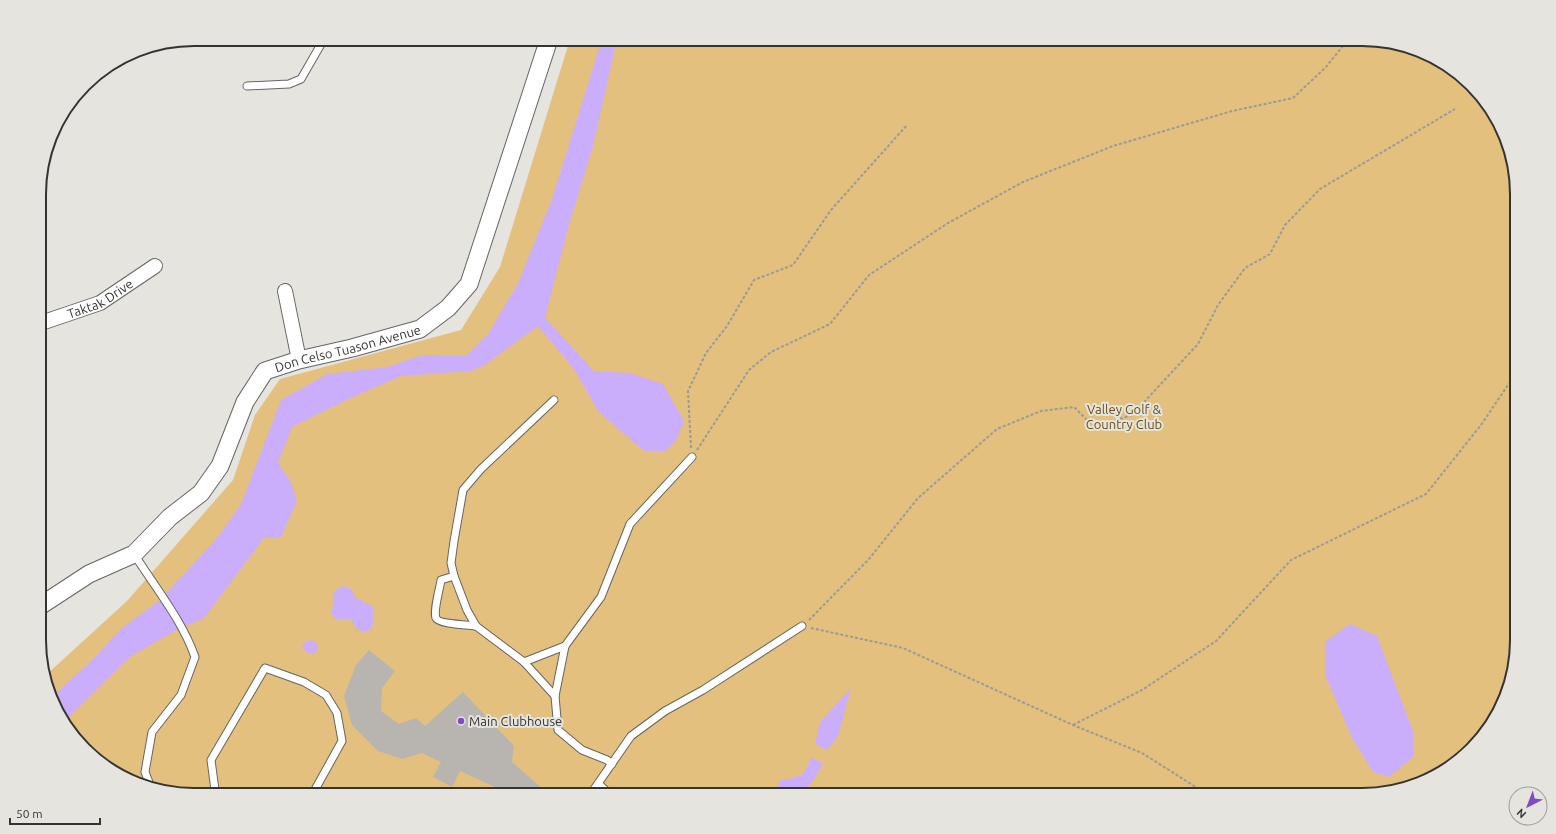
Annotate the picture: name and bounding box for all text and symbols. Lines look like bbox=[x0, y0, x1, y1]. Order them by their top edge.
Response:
street label: Taktak Drive bbox=[65, 276, 135, 321]
street label: Don Celso Tuason Avenue bbox=[273, 322, 422, 374]
park label: Valley Golf & Country Club bbox=[1086, 402, 1162, 431]
place label: Main Clubhouse bbox=[469, 714, 562, 728]
marker: Main Clubhouse bbox=[456, 716, 466, 726]
north arrow bbox=[1508, 786, 1548, 826]
scale bar bbox=[10, 800, 100, 826]
text: N bbox=[1514, 806, 1528, 821]
text: 50 m bbox=[16, 807, 43, 820]

